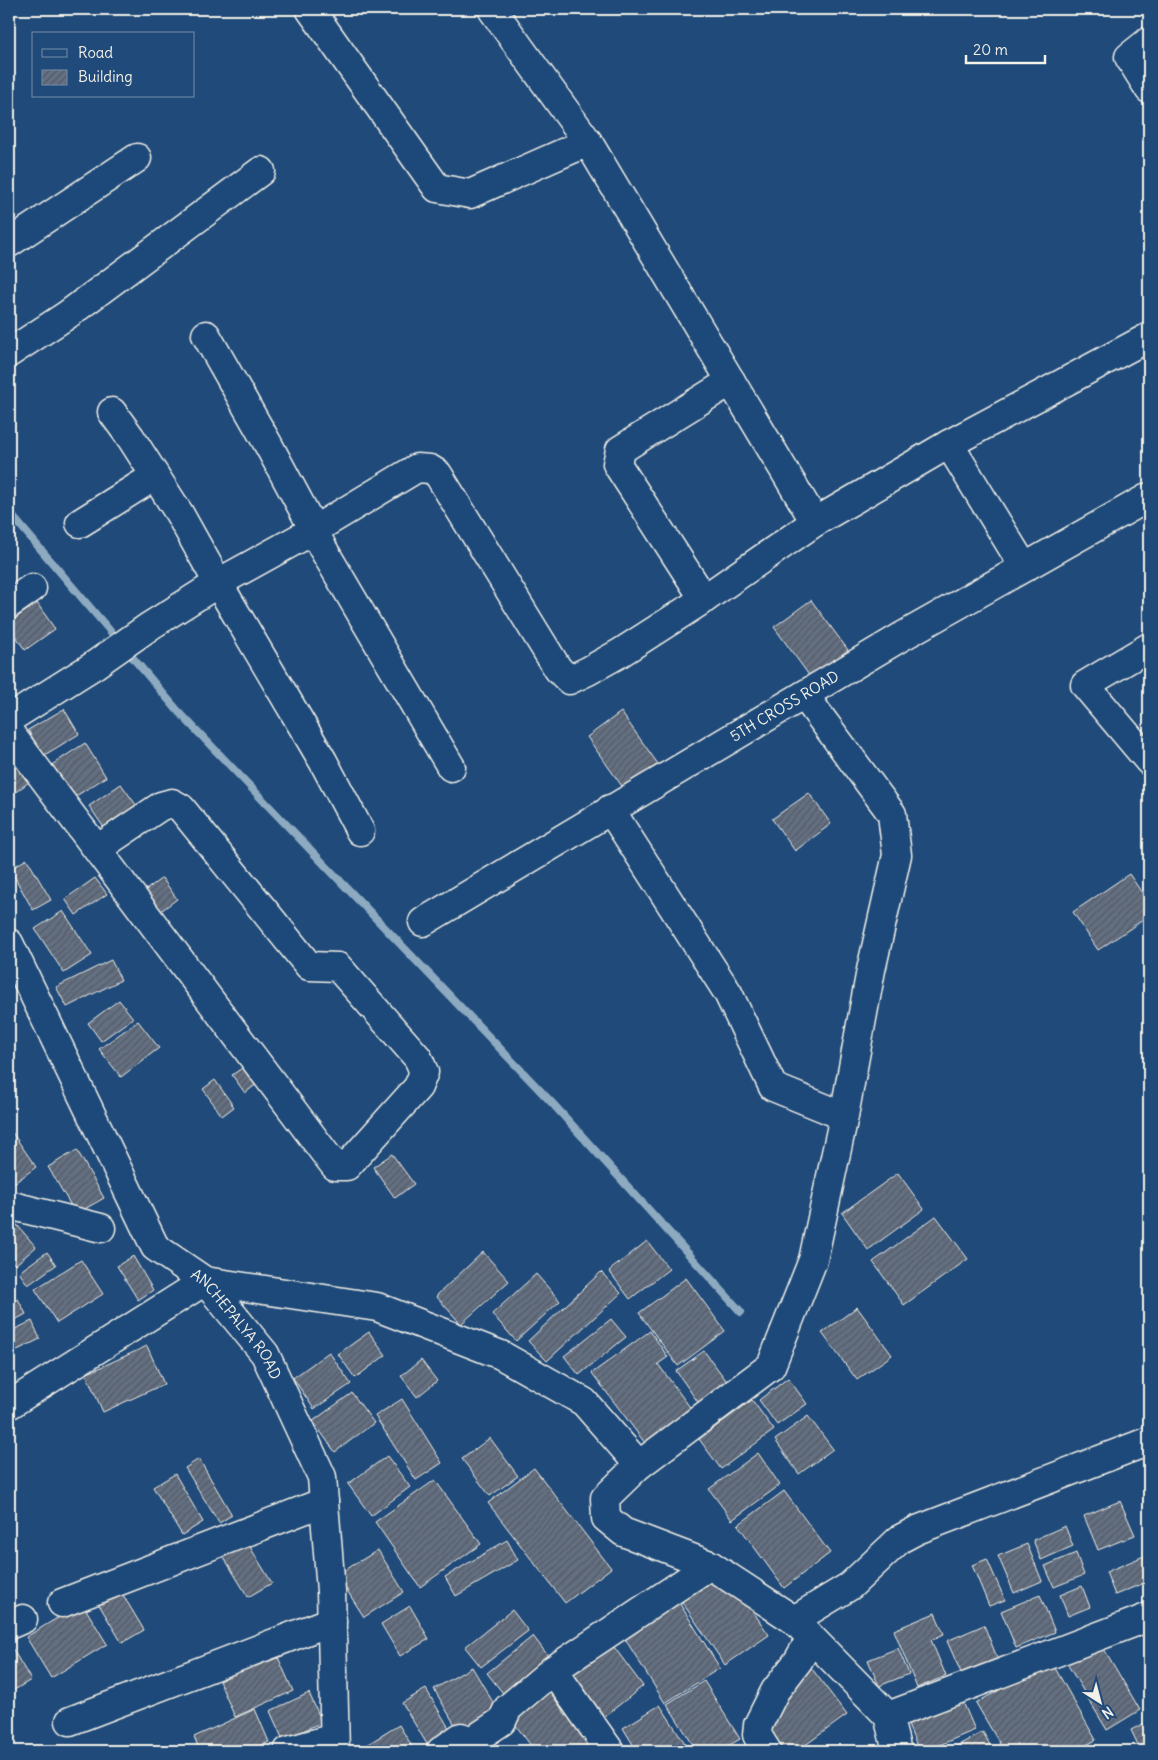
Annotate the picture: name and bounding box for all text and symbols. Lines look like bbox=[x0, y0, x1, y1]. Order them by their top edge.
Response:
legend bbox=[32, 32, 195, 98]
scale bar bbox=[966, 32, 1044, 64]
text: 20 m bbox=[973, 40, 1008, 59]
text: Road bbox=[78, 43, 113, 62]
text: Building bbox=[78, 67, 133, 86]
street label: 5TH CROSS ROAD bbox=[726, 666, 842, 746]
street label: ANCHEPALYA ROAD bbox=[187, 1264, 286, 1382]
north arrow bbox=[1076, 1678, 1126, 1728]
text: N bbox=[1098, 1702, 1117, 1723]

